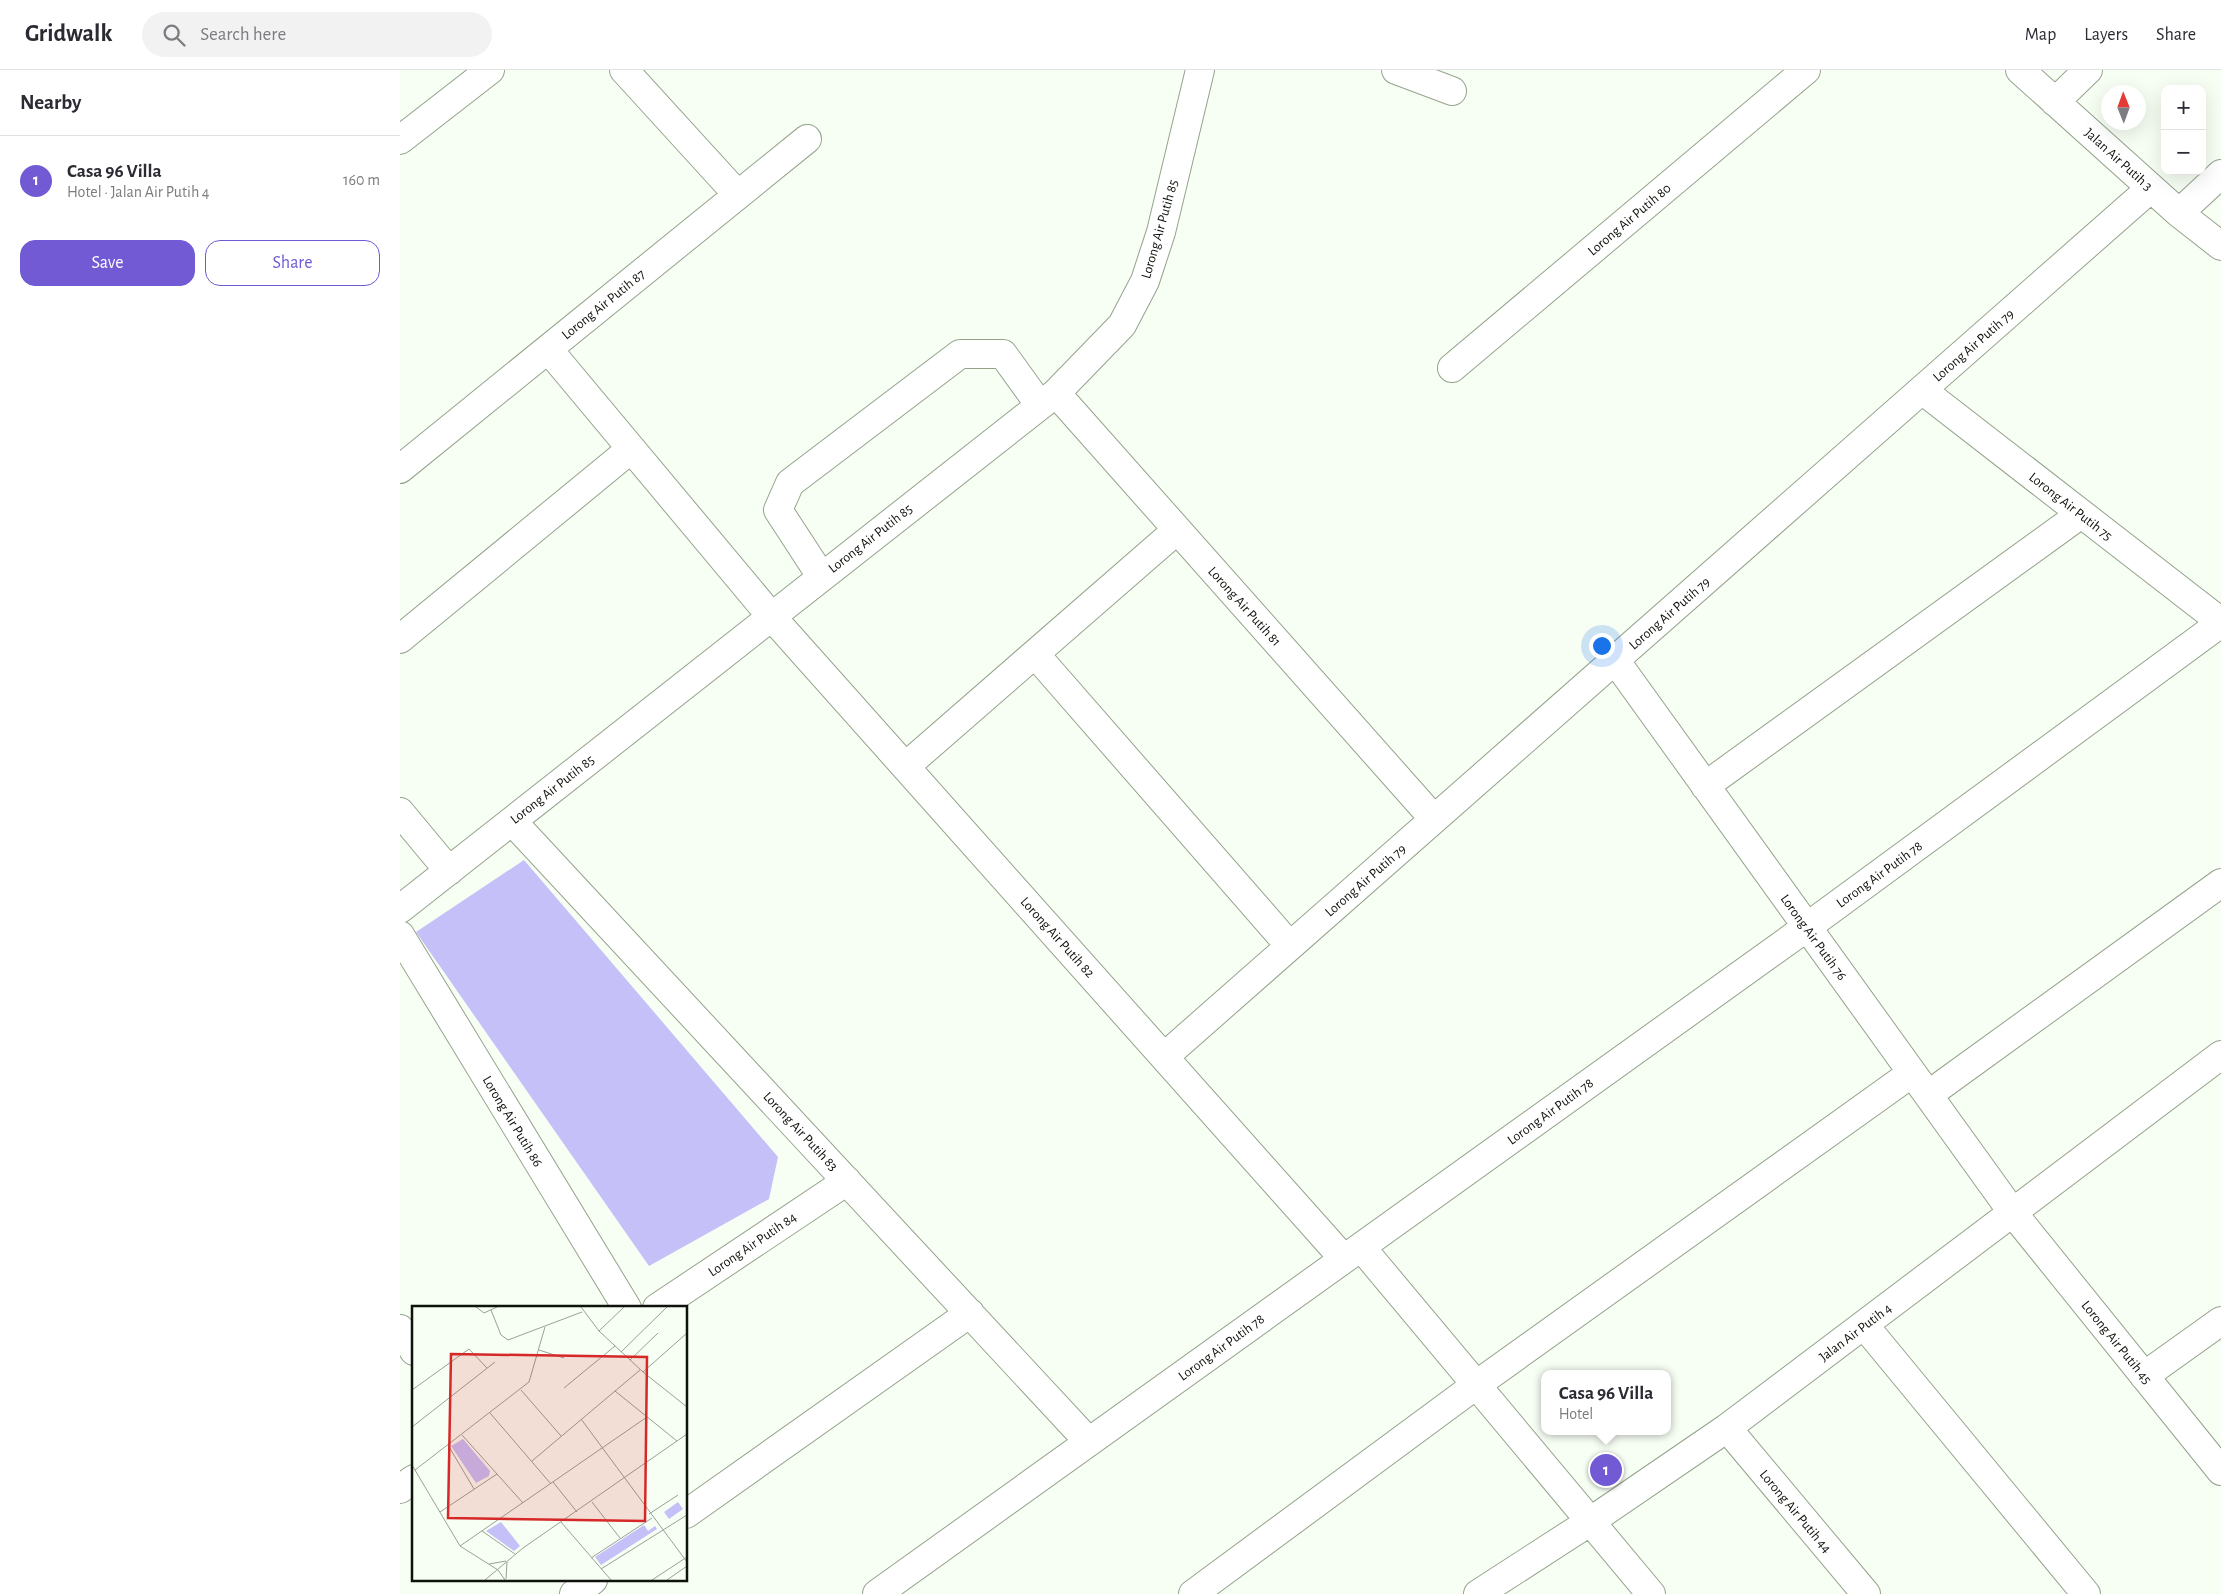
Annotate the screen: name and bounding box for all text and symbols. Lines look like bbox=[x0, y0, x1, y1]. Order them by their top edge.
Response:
search box bbox=[142, 12, 492, 57]
icon: search bbox=[160, 21, 188, 49]
text: Gridwalk bbox=[25, 22, 112, 46]
text: Search here bbox=[200, 25, 286, 44]
text: Map bbox=[2025, 26, 2056, 44]
text: Layers bbox=[2084, 26, 2128, 44]
text: Share bbox=[2156, 26, 2196, 44]
north arrow bbox=[2101, 85, 2146, 130]
map controls bbox=[2161, 85, 2206, 175]
button: + bbox=[2161, 85, 2206, 130]
text: Nearby bbox=[20, 92, 81, 113]
street label: Jalan Air Putih 3 bbox=[2082, 126, 2155, 194]
button: − bbox=[2161, 130, 2206, 175]
text: Casa 96 Villa bbox=[67, 162, 162, 181]
text: 1 bbox=[33, 172, 39, 188]
text: 160 m bbox=[343, 172, 380, 188]
street label: Lorong Air Putih 85 bbox=[1139, 178, 1181, 280]
street label: Lorong Air Putih 80 bbox=[1585, 181, 1674, 259]
text: Hotel · Jalan Air Putih 4 bbox=[67, 184, 210, 200]
button: Save bbox=[20, 240, 195, 286]
button: Share bbox=[205, 240, 380, 286]
street label: Lorong Air Putih 87 bbox=[559, 267, 648, 342]
street label: Lorong Air Putih 79 bbox=[1930, 307, 2017, 385]
street label: Lorong Air Putih 75 bbox=[2026, 470, 2115, 544]
street label: Lorong Air Putih 85 bbox=[826, 502, 915, 576]
street label: Lorong Air Putih 81 bbox=[1205, 564, 1283, 649]
street label: Lorong Air Putih 79 bbox=[1626, 575, 1713, 653]
your location bbox=[1589, 633, 1615, 659]
street label: Lorong Air Putih 85 bbox=[508, 753, 597, 827]
street label: Lorong Air Putih 78 bbox=[1834, 839, 1925, 911]
street label: Lorong Air Putih 79 bbox=[1322, 842, 1409, 920]
street label: Lorong Air Putih 76 bbox=[1777, 892, 1849, 983]
street label: Lorong Air Putih 82 bbox=[1018, 895, 1097, 981]
street label: Lorong Air Putih 86 bbox=[480, 1074, 545, 1169]
street label: Lorong Air Putih 78 bbox=[1505, 1076, 1596, 1148]
street label: Lorong Air Putih 83 bbox=[760, 1089, 840, 1174]
street label: Lorong Air Putih 84 bbox=[706, 1210, 800, 1280]
street label: Lorong Air Putih 45 bbox=[2079, 1298, 2154, 1387]
street label: Jalan Air Putih 4 bbox=[1817, 1301, 1895, 1364]
inset map bbox=[412, 1306, 688, 1582]
street label: Lorong Air Putih 78 bbox=[1176, 1312, 1267, 1384]
popup bbox=[1541, 1370, 1671, 1435]
text: Casa 96 Villa bbox=[1559, 1384, 1653, 1403]
text: Hotel bbox=[1559, 1406, 1593, 1422]
pin: 1 bbox=[1590, 1451, 1622, 1489]
street label: Lorong Air Putih 44 bbox=[1757, 1468, 1834, 1556]

